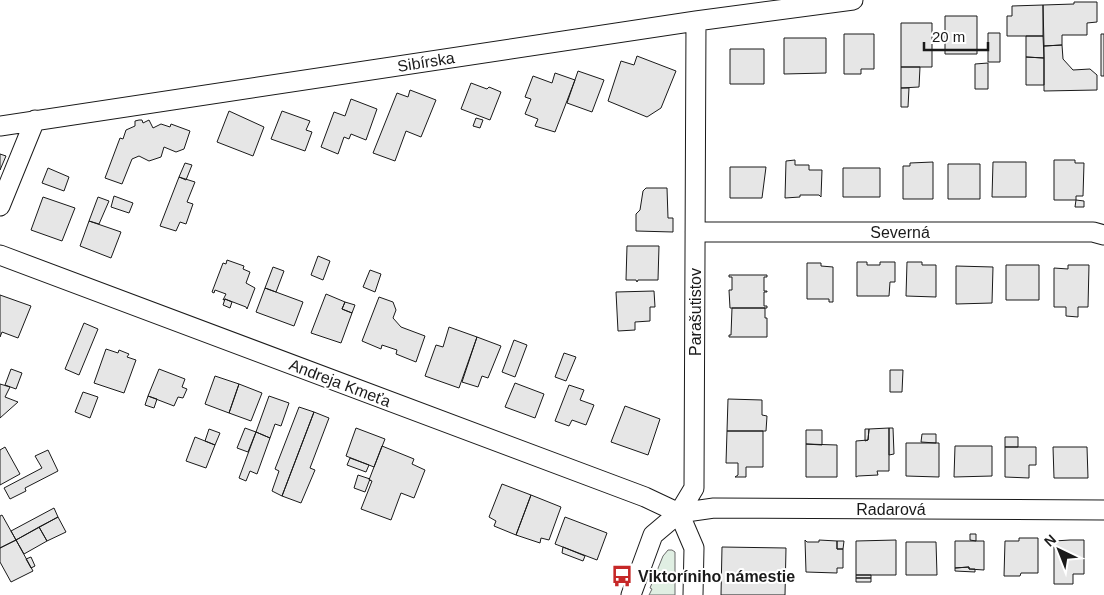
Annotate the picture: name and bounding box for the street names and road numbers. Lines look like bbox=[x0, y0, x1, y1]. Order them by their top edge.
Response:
street label: Sibírska bbox=[396, 49, 456, 75]
street label: Severná bbox=[870, 224, 930, 241]
street label: Parašutistov bbox=[687, 268, 704, 356]
street label: Andreja Kmeťa bbox=[287, 356, 393, 410]
street label: Radarová bbox=[856, 501, 926, 518]

